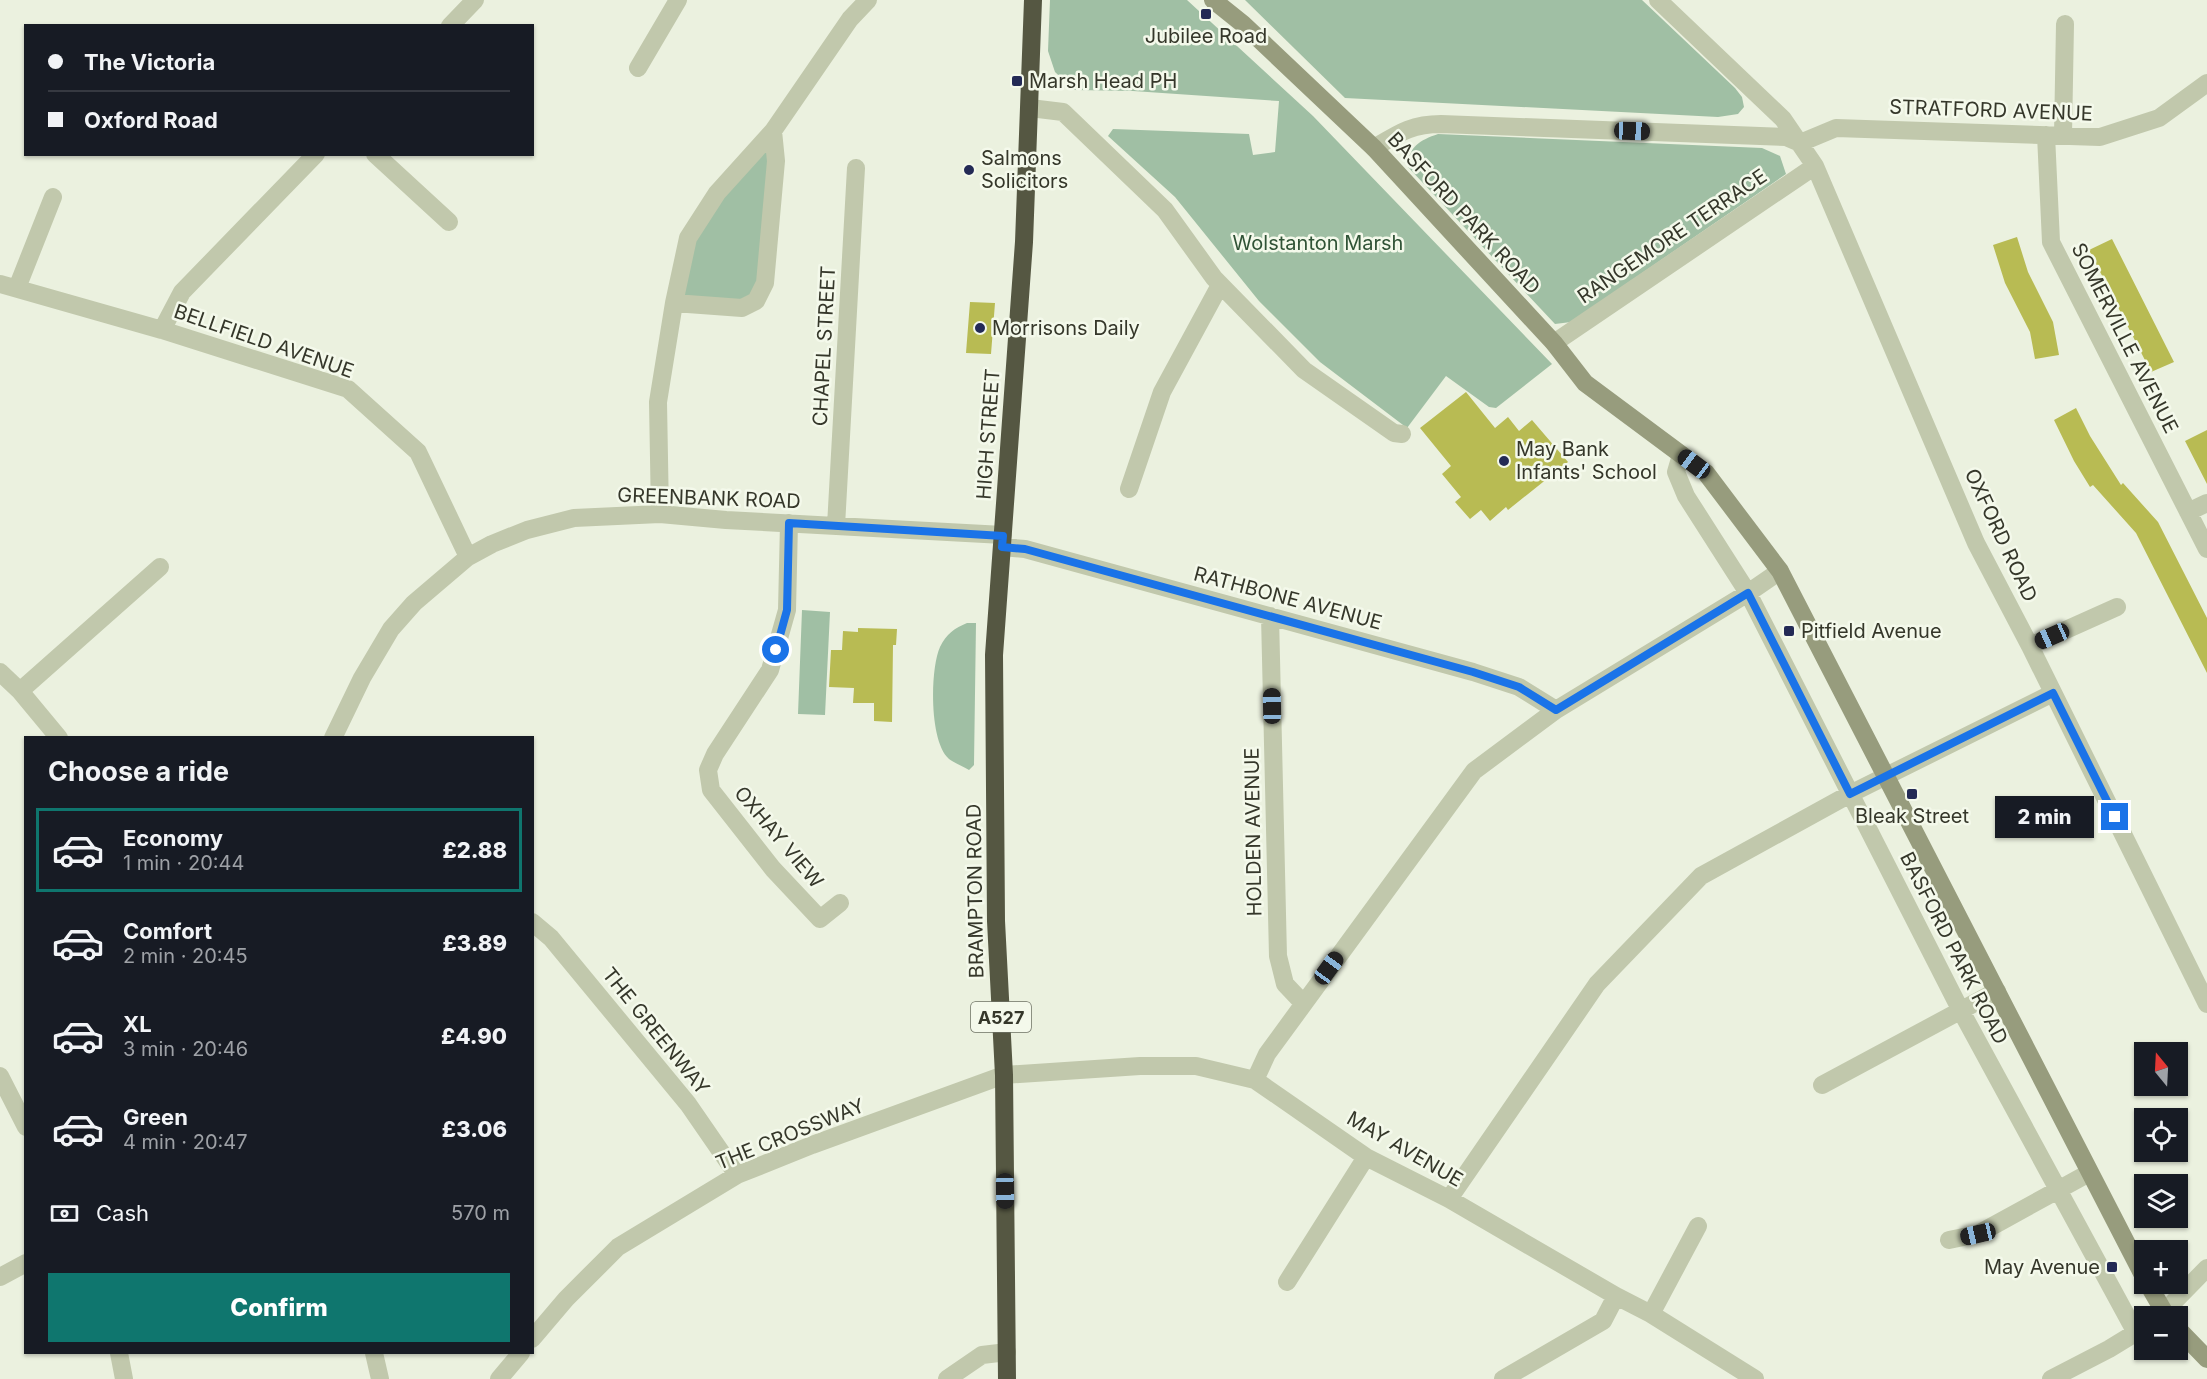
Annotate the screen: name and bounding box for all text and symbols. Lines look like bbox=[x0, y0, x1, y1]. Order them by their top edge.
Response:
marker: Jubilee Road bbox=[1199, 7, 1213, 21]
place label: Jubilee Road bbox=[1145, 24, 1267, 48]
text: The Victoria bbox=[84, 49, 215, 75]
place label: Marsh Head PH bbox=[1029, 69, 1177, 93]
marker: Marsh Head PH bbox=[1010, 74, 1024, 88]
street label: STRATFORD AVENUE bbox=[1889, 94, 2093, 126]
text: Oxford Road bbox=[84, 107, 218, 133]
car bbox=[1614, 121, 1650, 141]
street label: BASFORD PARK ROAD bbox=[1383, 127, 1545, 299]
place label: Salmons Solicitors bbox=[981, 146, 1068, 193]
marker: Salmons Solicitors bbox=[962, 163, 976, 177]
street label: RANGEMORE TERRACE bbox=[1573, 164, 1771, 308]
park label: Wolstanton Marsh bbox=[1233, 231, 1403, 255]
street label: SOMERVILLE AVENUE bbox=[2067, 239, 2183, 437]
street label: CHAPEL STREET bbox=[808, 265, 840, 427]
street label: BELLFIELD AVENUE bbox=[171, 299, 357, 383]
place label: Morrisons Daily bbox=[992, 316, 1140, 340]
marker: Morrisons Daily bbox=[973, 321, 987, 335]
street label: HIGH STREET bbox=[971, 368, 1005, 500]
place label: May Bank Infants' School bbox=[1516, 437, 1657, 484]
car bbox=[1674, 446, 1714, 482]
marker: May Bank Infants' School bbox=[1497, 454, 1511, 468]
street label: OXFORD ROAD bbox=[1960, 465, 2042, 605]
street label: GREENBANK ROAD bbox=[617, 483, 801, 513]
street label: RATHBONE AVENUE bbox=[1191, 561, 1385, 635]
place label: Pitfield Avenue bbox=[1801, 619, 1942, 643]
car bbox=[2032, 620, 2072, 652]
marker: Pitfield Avenue bbox=[1782, 624, 1796, 638]
route start bbox=[762, 636, 789, 663]
car bbox=[1263, 688, 1281, 724]
street label: HOLDEN AVENUE bbox=[1240, 747, 1266, 917]
text: Choose a ride bbox=[48, 755, 229, 788]
street label: OXHAY VIEW bbox=[729, 781, 829, 893]
marker: Bleak Street bbox=[1905, 787, 1919, 801]
callout: 2 min bbox=[1995, 796, 2094, 838]
street label: BRAMPTON ROAD bbox=[961, 803, 989, 979]
route end bbox=[2101, 803, 2128, 830]
place label: Bleak Street bbox=[1855, 804, 1969, 828]
text: 2 min bbox=[2017, 805, 2072, 829]
icon: car bbox=[51, 823, 105, 877]
text: Economy bbox=[123, 825, 223, 851]
text: £2.88 bbox=[442, 837, 507, 863]
street label: BASFORD PARK ROAD bbox=[1895, 848, 2013, 1048]
text: 1 min · 20:44 bbox=[123, 851, 244, 875]
icon: car bbox=[51, 916, 105, 970]
text: Comfort bbox=[123, 918, 212, 944]
text: £3.89 bbox=[442, 930, 507, 956]
text: 2 min · 20:45 bbox=[123, 944, 248, 968]
car bbox=[1311, 948, 1347, 988]
street label: THE GREENWAY bbox=[597, 963, 715, 1100]
road number: A527 bbox=[971, 1002, 1031, 1032]
icon: car bbox=[51, 1009, 105, 1063]
text: XL bbox=[123, 1011, 152, 1037]
text: £4.90 bbox=[441, 1023, 507, 1049]
text: 3 min · 20:46 bbox=[123, 1037, 248, 1061]
north arrow bbox=[2134, 1042, 2188, 1096]
map controls bbox=[2134, 1042, 2188, 1360]
street label: THE CROSSWAY bbox=[712, 1093, 868, 1175]
icon: car bbox=[51, 1102, 105, 1156]
text: Green bbox=[123, 1104, 188, 1130]
street label: MAY AVENUE bbox=[1343, 1106, 1467, 1192]
button: locate bbox=[2134, 1108, 2188, 1162]
text: £3.06 bbox=[442, 1116, 507, 1142]
text: 4 min · 20:47 bbox=[123, 1130, 248, 1154]
car bbox=[996, 1173, 1014, 1209]
button: layers bbox=[2134, 1174, 2188, 1228]
icon: cash bbox=[48, 1197, 81, 1230]
text: Cash bbox=[96, 1200, 149, 1226]
text: 570 m bbox=[451, 1201, 510, 1225]
car bbox=[1958, 1221, 1998, 1247]
button: + bbox=[2134, 1240, 2188, 1294]
place label: May Avenue bbox=[1984, 1255, 2100, 1279]
marker: May Avenue bbox=[2105, 1260, 2119, 1274]
button: Confirm bbox=[48, 1273, 510, 1342]
button: − bbox=[2134, 1306, 2188, 1360]

